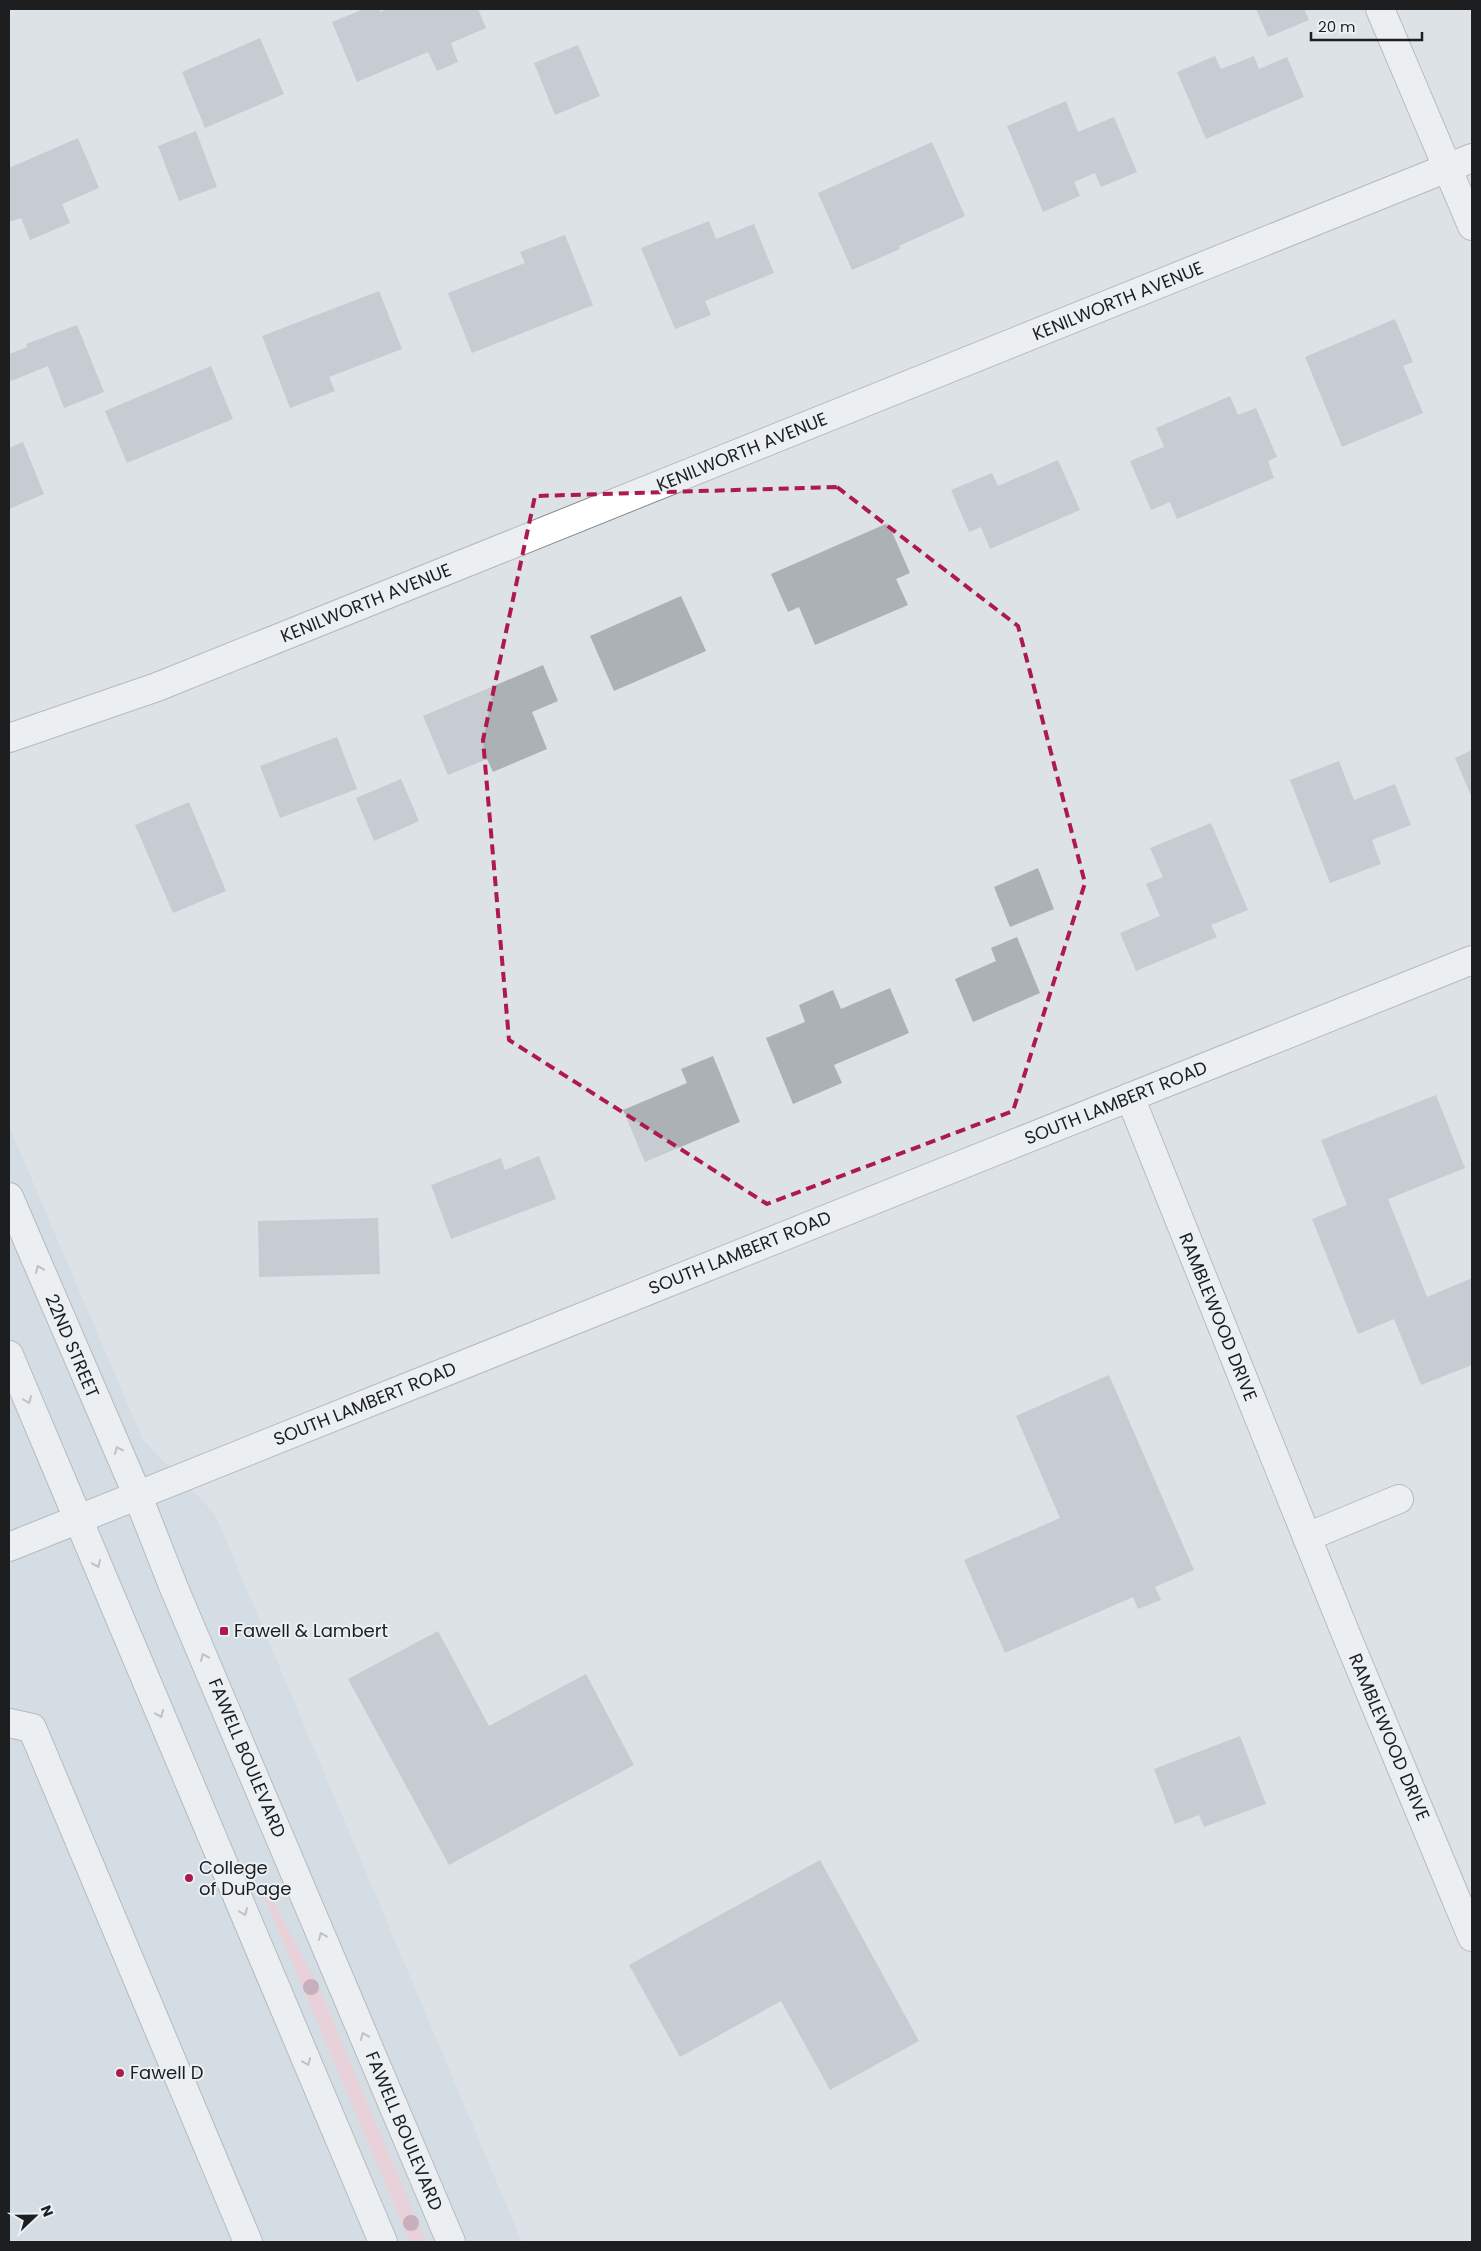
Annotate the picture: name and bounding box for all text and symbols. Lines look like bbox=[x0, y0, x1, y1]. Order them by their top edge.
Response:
scale bar bbox=[1311, 10, 1422, 42]
text: 20 m bbox=[1318, 16, 1356, 37]
street label: KENILWORTH AVENUE bbox=[1029, 255, 1207, 346]
street label: KENILWORTH AVENUE bbox=[653, 406, 831, 497]
street label: KENILWORTH AVENUE bbox=[277, 557, 455, 648]
street label: SOUTH LAMBERT ROAD bbox=[1021, 1054, 1211, 1151]
street label: SOUTH LAMBERT ROAD bbox=[645, 1204, 835, 1301]
street label: RAMBLEWOOD DRIVE bbox=[1173, 1229, 1264, 1405]
one-way arrow bbox=[35, 1265, 45, 1273]
street label: 22ND STREET bbox=[39, 1290, 106, 1402]
street label: SOUTH LAMBERT ROAD bbox=[270, 1355, 460, 1452]
one-way arrow bbox=[21, 1395, 32, 1404]
one-way arrow bbox=[113, 1446, 124, 1455]
one-way arrow bbox=[91, 1560, 101, 1568]
place label: Fawell & Lambert bbox=[234, 1618, 388, 1643]
marker: Fawell & Lambert bbox=[218, 1625, 230, 1637]
street label: RAMBLEWOOD DRIVE bbox=[1343, 1649, 1436, 1824]
one-way arrow bbox=[199, 1653, 210, 1662]
street label: FAWELL BOULEVARD bbox=[203, 1674, 292, 1841]
one-way arrow bbox=[153, 1709, 164, 1718]
place label: College of DuPage bbox=[199, 1855, 291, 1901]
marker: College of DuPage bbox=[183, 1872, 195, 1884]
one-way arrow bbox=[237, 1907, 248, 1916]
one-way arrow bbox=[318, 1932, 328, 1940]
one-way arrow bbox=[360, 2032, 371, 2041]
street label: FAWELL BOULEVARD bbox=[360, 2047, 449, 2214]
one-way arrow bbox=[300, 2057, 311, 2066]
place label: Fawell D bbox=[130, 2060, 204, 2085]
marker: Fawell D bbox=[114, 2067, 126, 2079]
north arrow bbox=[10, 2191, 60, 2241]
text: N bbox=[36, 2203, 58, 2220]

